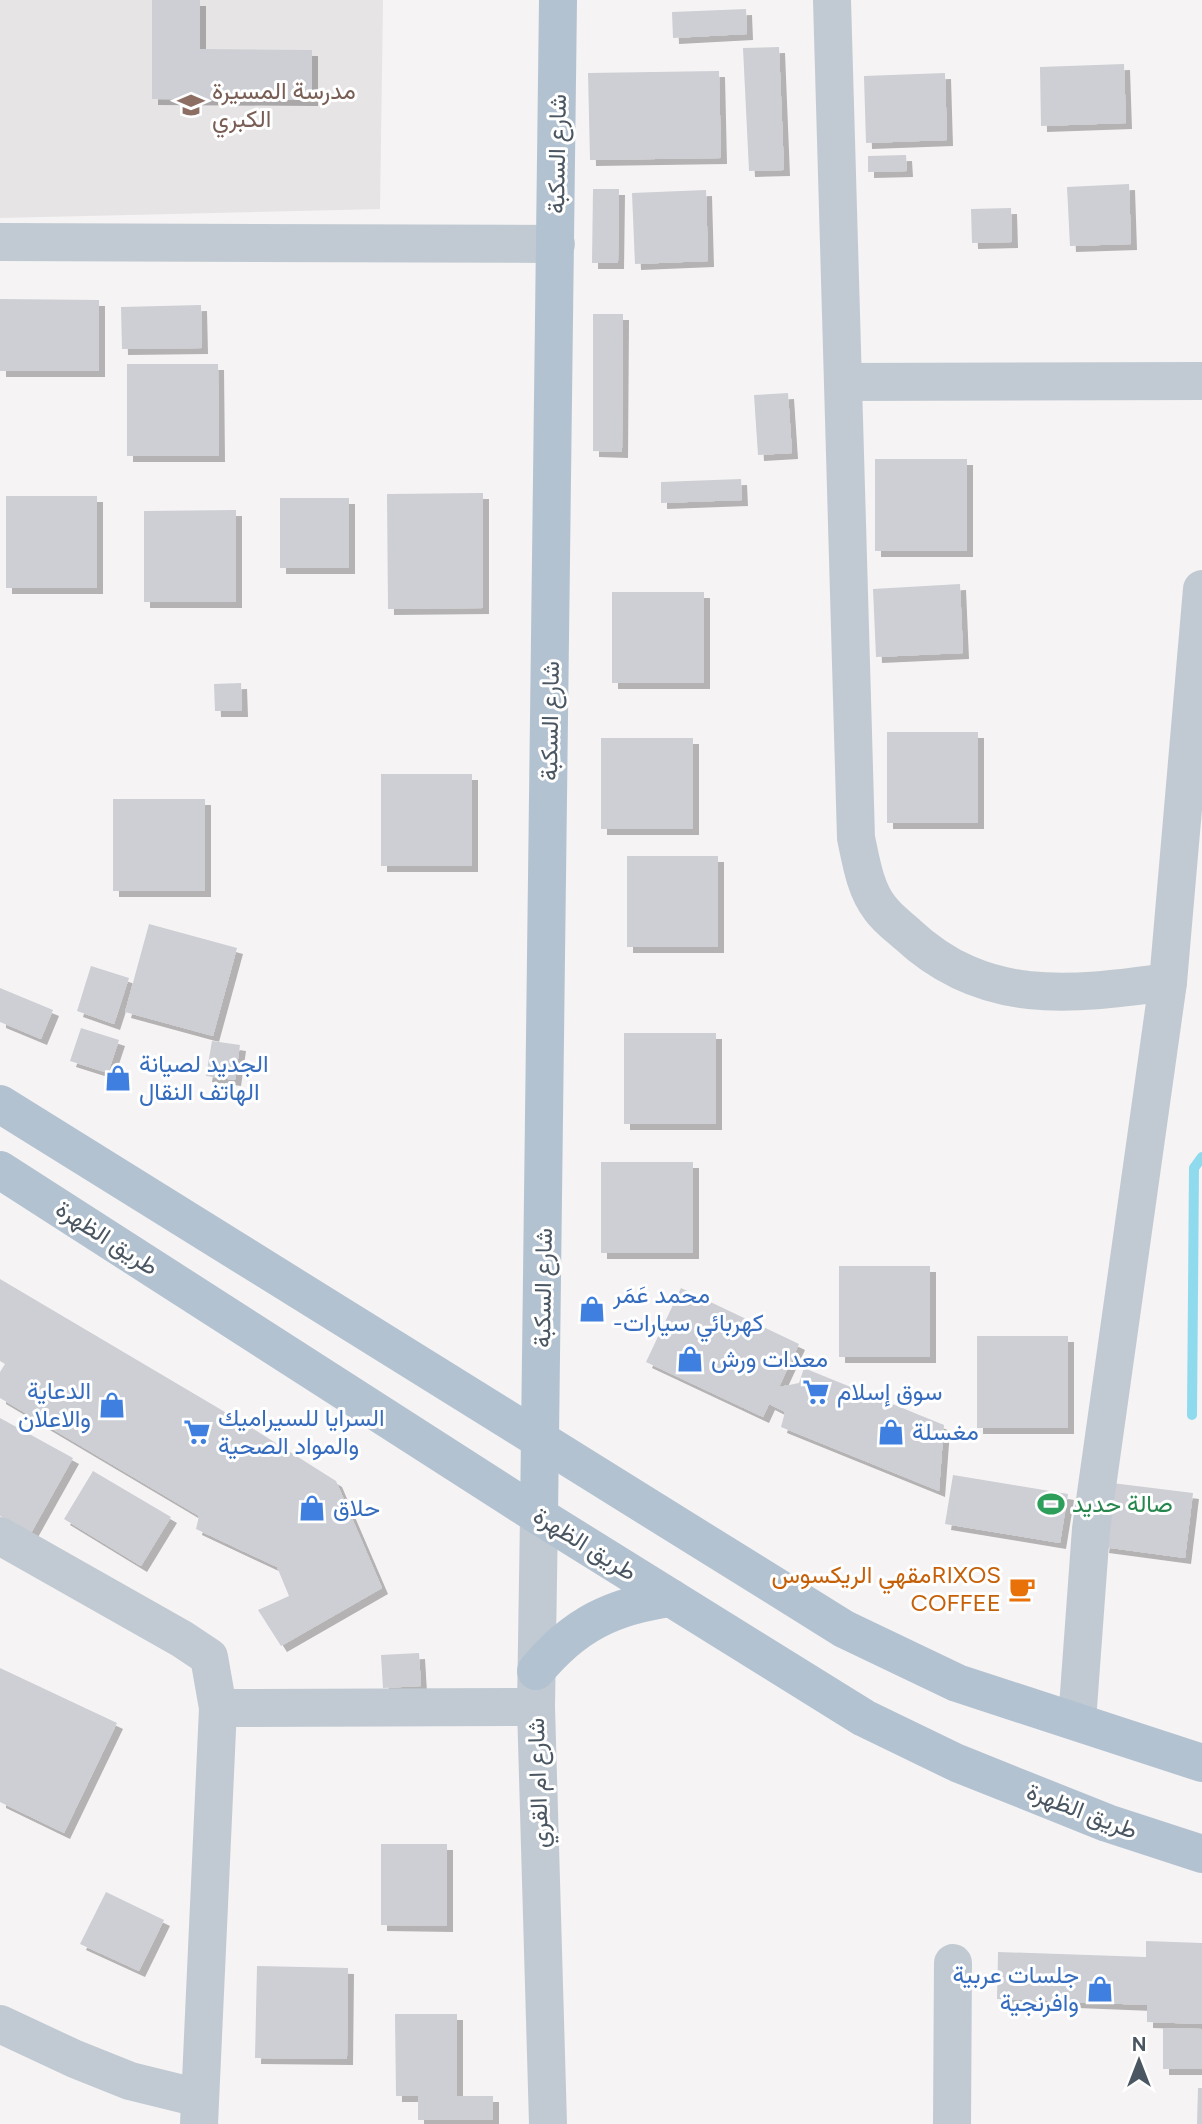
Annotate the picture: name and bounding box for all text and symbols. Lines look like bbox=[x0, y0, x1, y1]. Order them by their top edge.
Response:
place label: مدرسة المسيرة الكبري bbox=[212, 76, 356, 138]
school or university icon: مدرسة المسيرة الكبري bbox=[176, 90, 206, 120]
street label: شارع السكبة bbox=[541, 94, 574, 214]
street label: شارع السكبة bbox=[534, 661, 567, 781]
place label: الجديد لصيانة الهاتف النقال bbox=[139, 1049, 269, 1107]
shop icon: الجديد لصيانة الهاتف النقال bbox=[103, 1063, 133, 1093]
street label: طريق الظهرة bbox=[50, 1194, 164, 1282]
street label: شارع السكبة bbox=[527, 1228, 560, 1348]
place label: محمد عَمَر -كهربائي سيارات bbox=[612, 1280, 764, 1342]
shop icon: محمد عَمَر -كهربائي سيارات bbox=[577, 1294, 607, 1324]
shop icon: معدات ورش bbox=[675, 1344, 705, 1374]
place label: معدات ورش bbox=[711, 1344, 828, 1374]
place label: الدعاية والاعلان bbox=[18, 1376, 91, 1434]
supermarket icon: سوق إسلام bbox=[801, 1377, 831, 1407]
place label: سوق إسلام bbox=[837, 1377, 942, 1408]
shop icon: الدعاية والاعلان bbox=[97, 1390, 127, 1420]
place label: السرايا للسيراميك والمواد الصحية bbox=[218, 1403, 385, 1461]
supermarket icon: السرايا للسيراميك والمواد الصحية bbox=[182, 1417, 212, 1447]
shop icon: مغسلة bbox=[876, 1417, 906, 1447]
place label: مغسلة bbox=[912, 1417, 979, 1446]
sports icon: صالة حديد bbox=[1036, 1489, 1066, 1519]
place label: صالة حديد bbox=[1072, 1489, 1173, 1518]
shop icon: حلاق bbox=[297, 1493, 327, 1523]
place label: حلاق bbox=[333, 1493, 380, 1522]
street label: طريق الظهرة bbox=[528, 1501, 642, 1587]
place label: مقهي الريكسوسRIXOS COFFEE bbox=[771, 1560, 1001, 1617]
cafe icon: مقهي الريكسوسRIXOS COFFEE bbox=[1007, 1574, 1037, 1604]
street label: شارع ام القري bbox=[521, 1717, 559, 1849]
street label: طريق الظهرة bbox=[1022, 1776, 1142, 1846]
place label: جلسات عربية وافرنجية bbox=[952, 1960, 1079, 2018]
shop icon: جلسات عربية وافرنجية bbox=[1085, 1974, 1115, 2004]
north arrow bbox=[1104, 2026, 1174, 2096]
text: N bbox=[1132, 2033, 1146, 2056]

